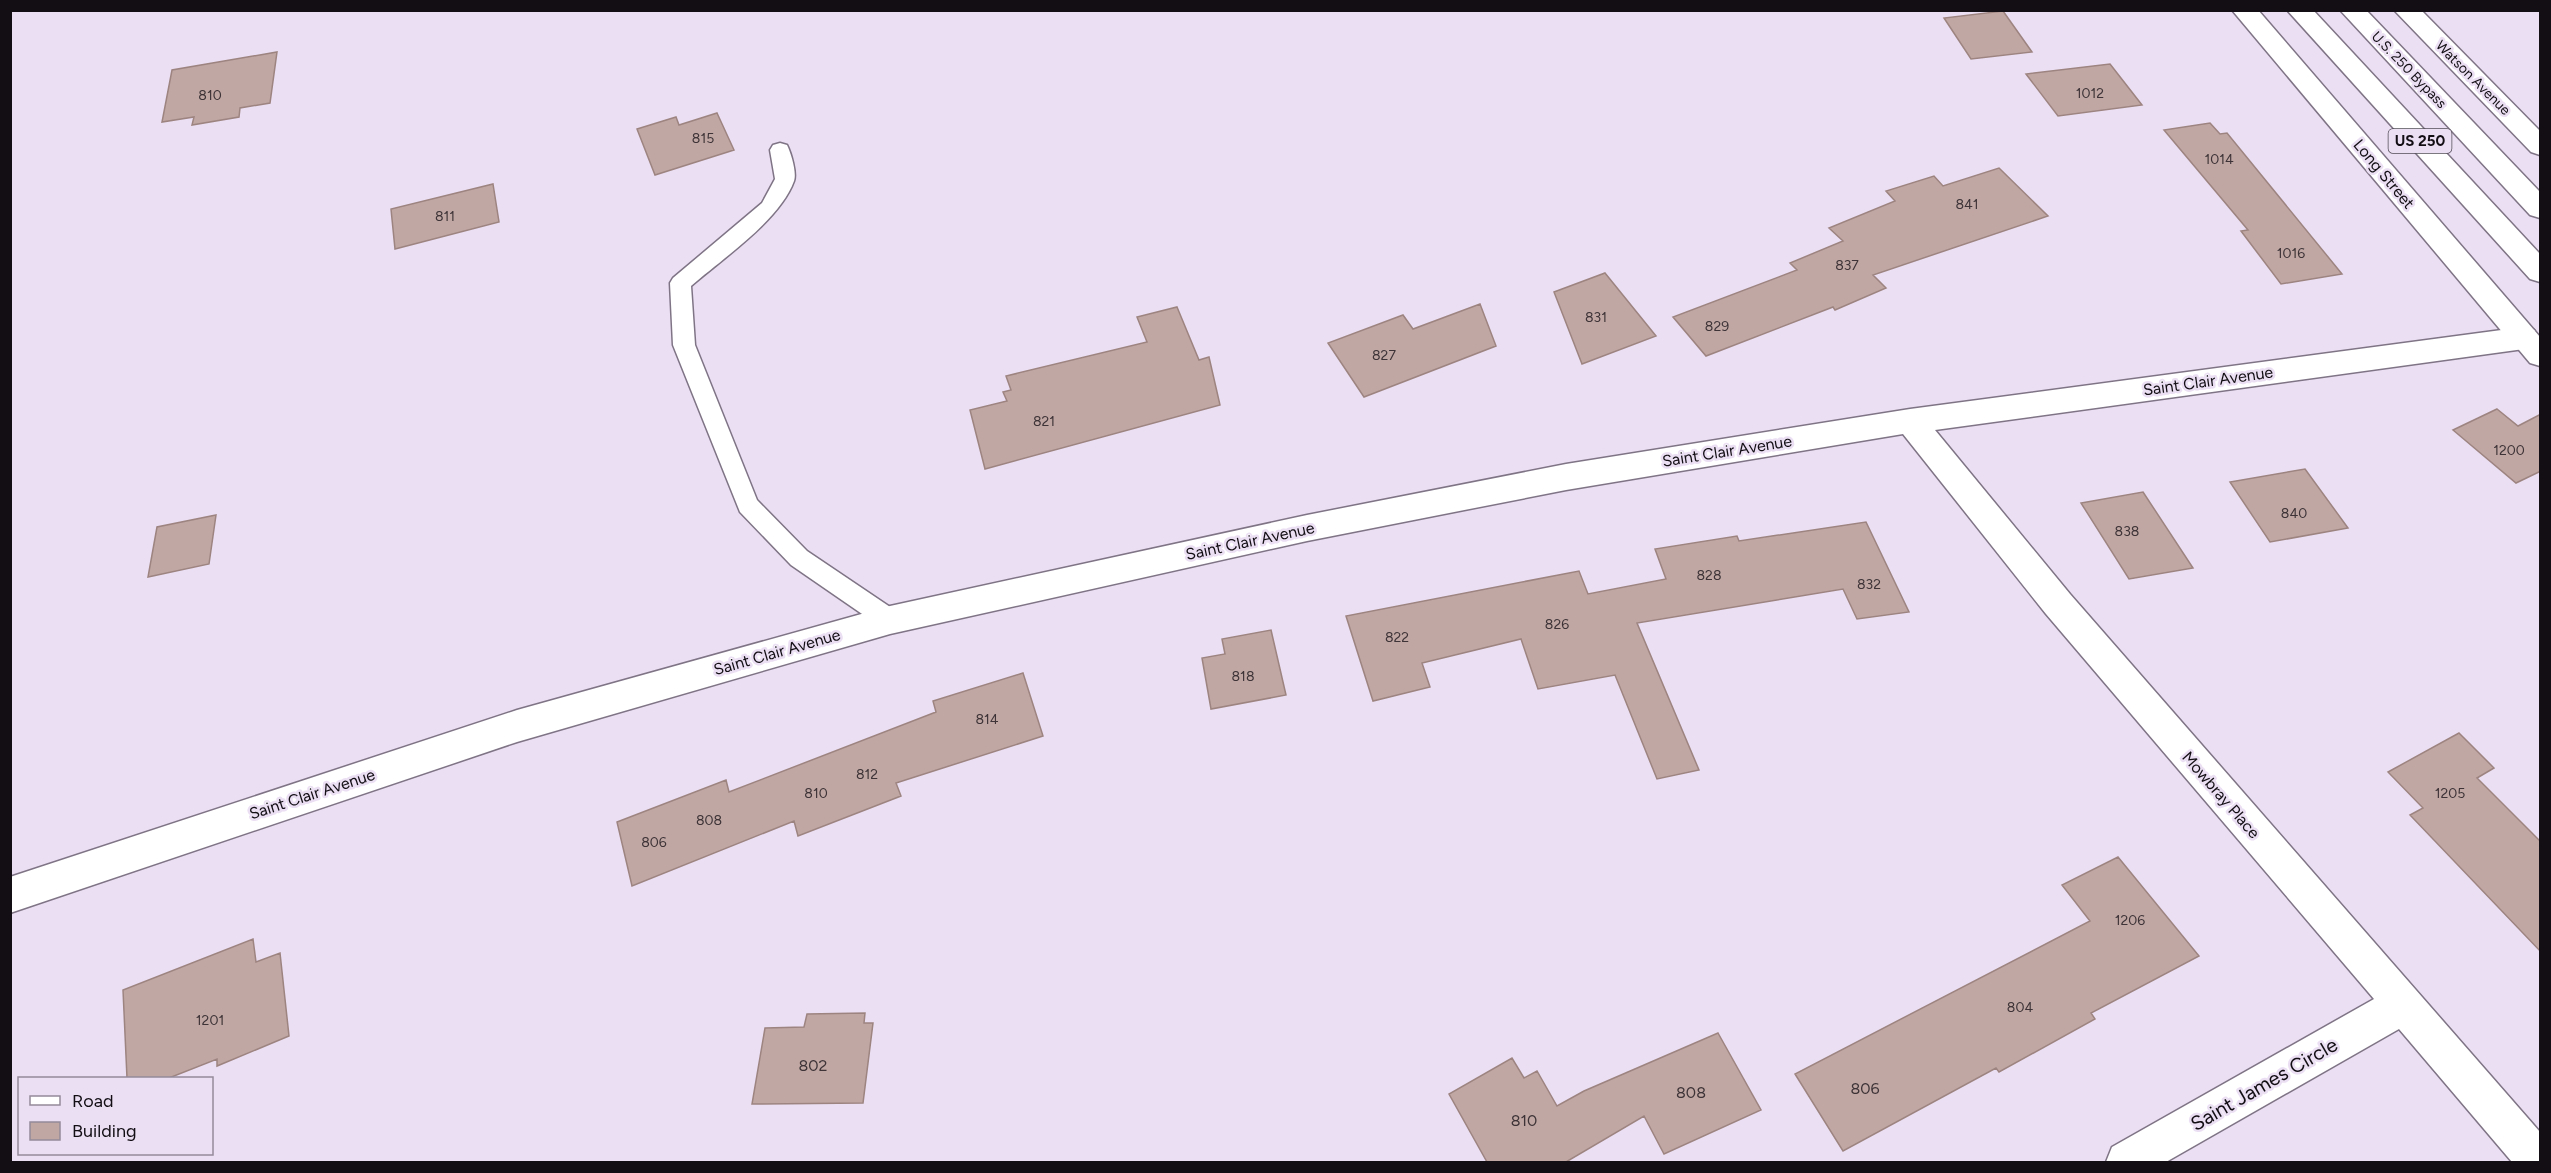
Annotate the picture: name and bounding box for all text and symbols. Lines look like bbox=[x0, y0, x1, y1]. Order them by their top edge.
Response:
street label: U.S. 250 Bypass bbox=[2368, 28, 2450, 112]
street label: Watson Avenue bbox=[2432, 37, 2514, 119]
house number: 1012 bbox=[2076, 85, 2104, 102]
house number: 810 bbox=[198, 87, 222, 104]
road number: US 250 bbox=[2388, 129, 2452, 153]
house number: 815 bbox=[692, 130, 714, 147]
street label: Long Street bbox=[2350, 135, 2418, 213]
house number: 1014 bbox=[2204, 151, 2234, 168]
house number: 841 bbox=[1955, 196, 1979, 213]
house number: 811 bbox=[435, 208, 455, 225]
house number: 1016 bbox=[2277, 245, 2305, 262]
house number: 837 bbox=[1835, 257, 1859, 274]
house number: 831 bbox=[1585, 309, 1607, 326]
house number: 829 bbox=[1705, 318, 1729, 335]
house number: 827 bbox=[1372, 347, 1396, 364]
street label: Saint Clair Avenue bbox=[2142, 362, 2274, 400]
house number: 821 bbox=[1033, 413, 1055, 430]
street label: Saint Clair Avenue bbox=[1661, 431, 1793, 471]
house number: 1200 bbox=[2493, 442, 2525, 459]
house number: 840 bbox=[2281, 505, 2307, 522]
street label: Saint Clair Avenue bbox=[1184, 518, 1316, 564]
house number: 838 bbox=[2115, 523, 2139, 540]
house number: 828 bbox=[1696, 567, 1722, 584]
house number: 832 bbox=[1857, 576, 1881, 593]
house number: 826 bbox=[1545, 616, 1569, 633]
street label: Saint Clair Avenue bbox=[711, 625, 843, 679]
house number: 822 bbox=[1385, 629, 1409, 646]
house number: 818 bbox=[1232, 668, 1254, 685]
house number: 814 bbox=[975, 711, 999, 728]
street label: Mowbray Place bbox=[2178, 748, 2264, 842]
street label: Saint Clair Avenue bbox=[247, 765, 377, 823]
house number: 812 bbox=[856, 766, 878, 783]
house number: 810 bbox=[804, 785, 828, 802]
house number: 1205 bbox=[2435, 785, 2465, 802]
house number: 808 bbox=[696, 812, 722, 829]
house number: 806 bbox=[641, 834, 667, 851]
house number: 1206 bbox=[2115, 912, 2145, 929]
house number: 804 bbox=[2007, 999, 2033, 1016]
house number: 1201 bbox=[196, 1012, 224, 1029]
street label: Saint James Circle bbox=[2186, 1032, 2342, 1136]
house number: 802 bbox=[798, 1056, 828, 1075]
legend bbox=[18, 1077, 213, 1155]
house number: 806 bbox=[1850, 1079, 1880, 1098]
house number: 808 bbox=[1676, 1083, 1706, 1102]
text: Road bbox=[72, 1090, 113, 1112]
house number: 810 bbox=[1511, 1111, 1537, 1130]
text: Building bbox=[72, 1120, 137, 1142]

